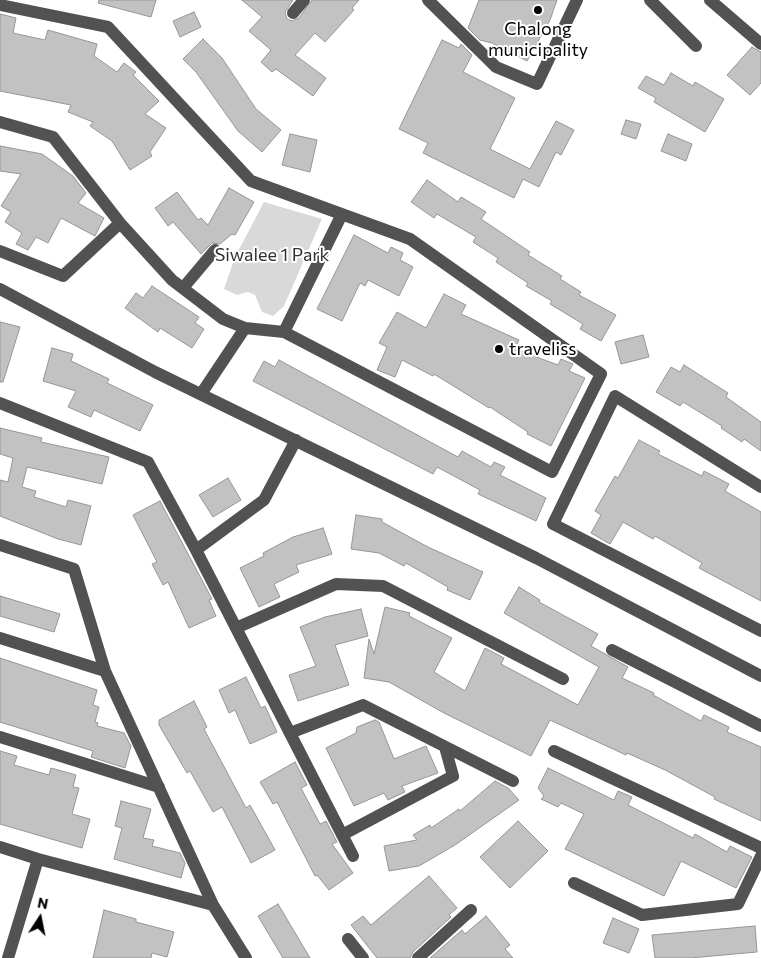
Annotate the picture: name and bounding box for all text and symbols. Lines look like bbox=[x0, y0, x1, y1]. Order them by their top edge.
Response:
marker: Chalong municipality bbox=[532, 4, 544, 16]
place label: Chalong municipality bbox=[488, 18, 588, 60]
park label: Siwalee 1 Park bbox=[215, 244, 329, 266]
place label: traveliss bbox=[509, 338, 577, 360]
marker: traveliss bbox=[493, 343, 505, 355]
north arrow bbox=[15, 893, 65, 943]
text: N bbox=[36, 893, 50, 912]

